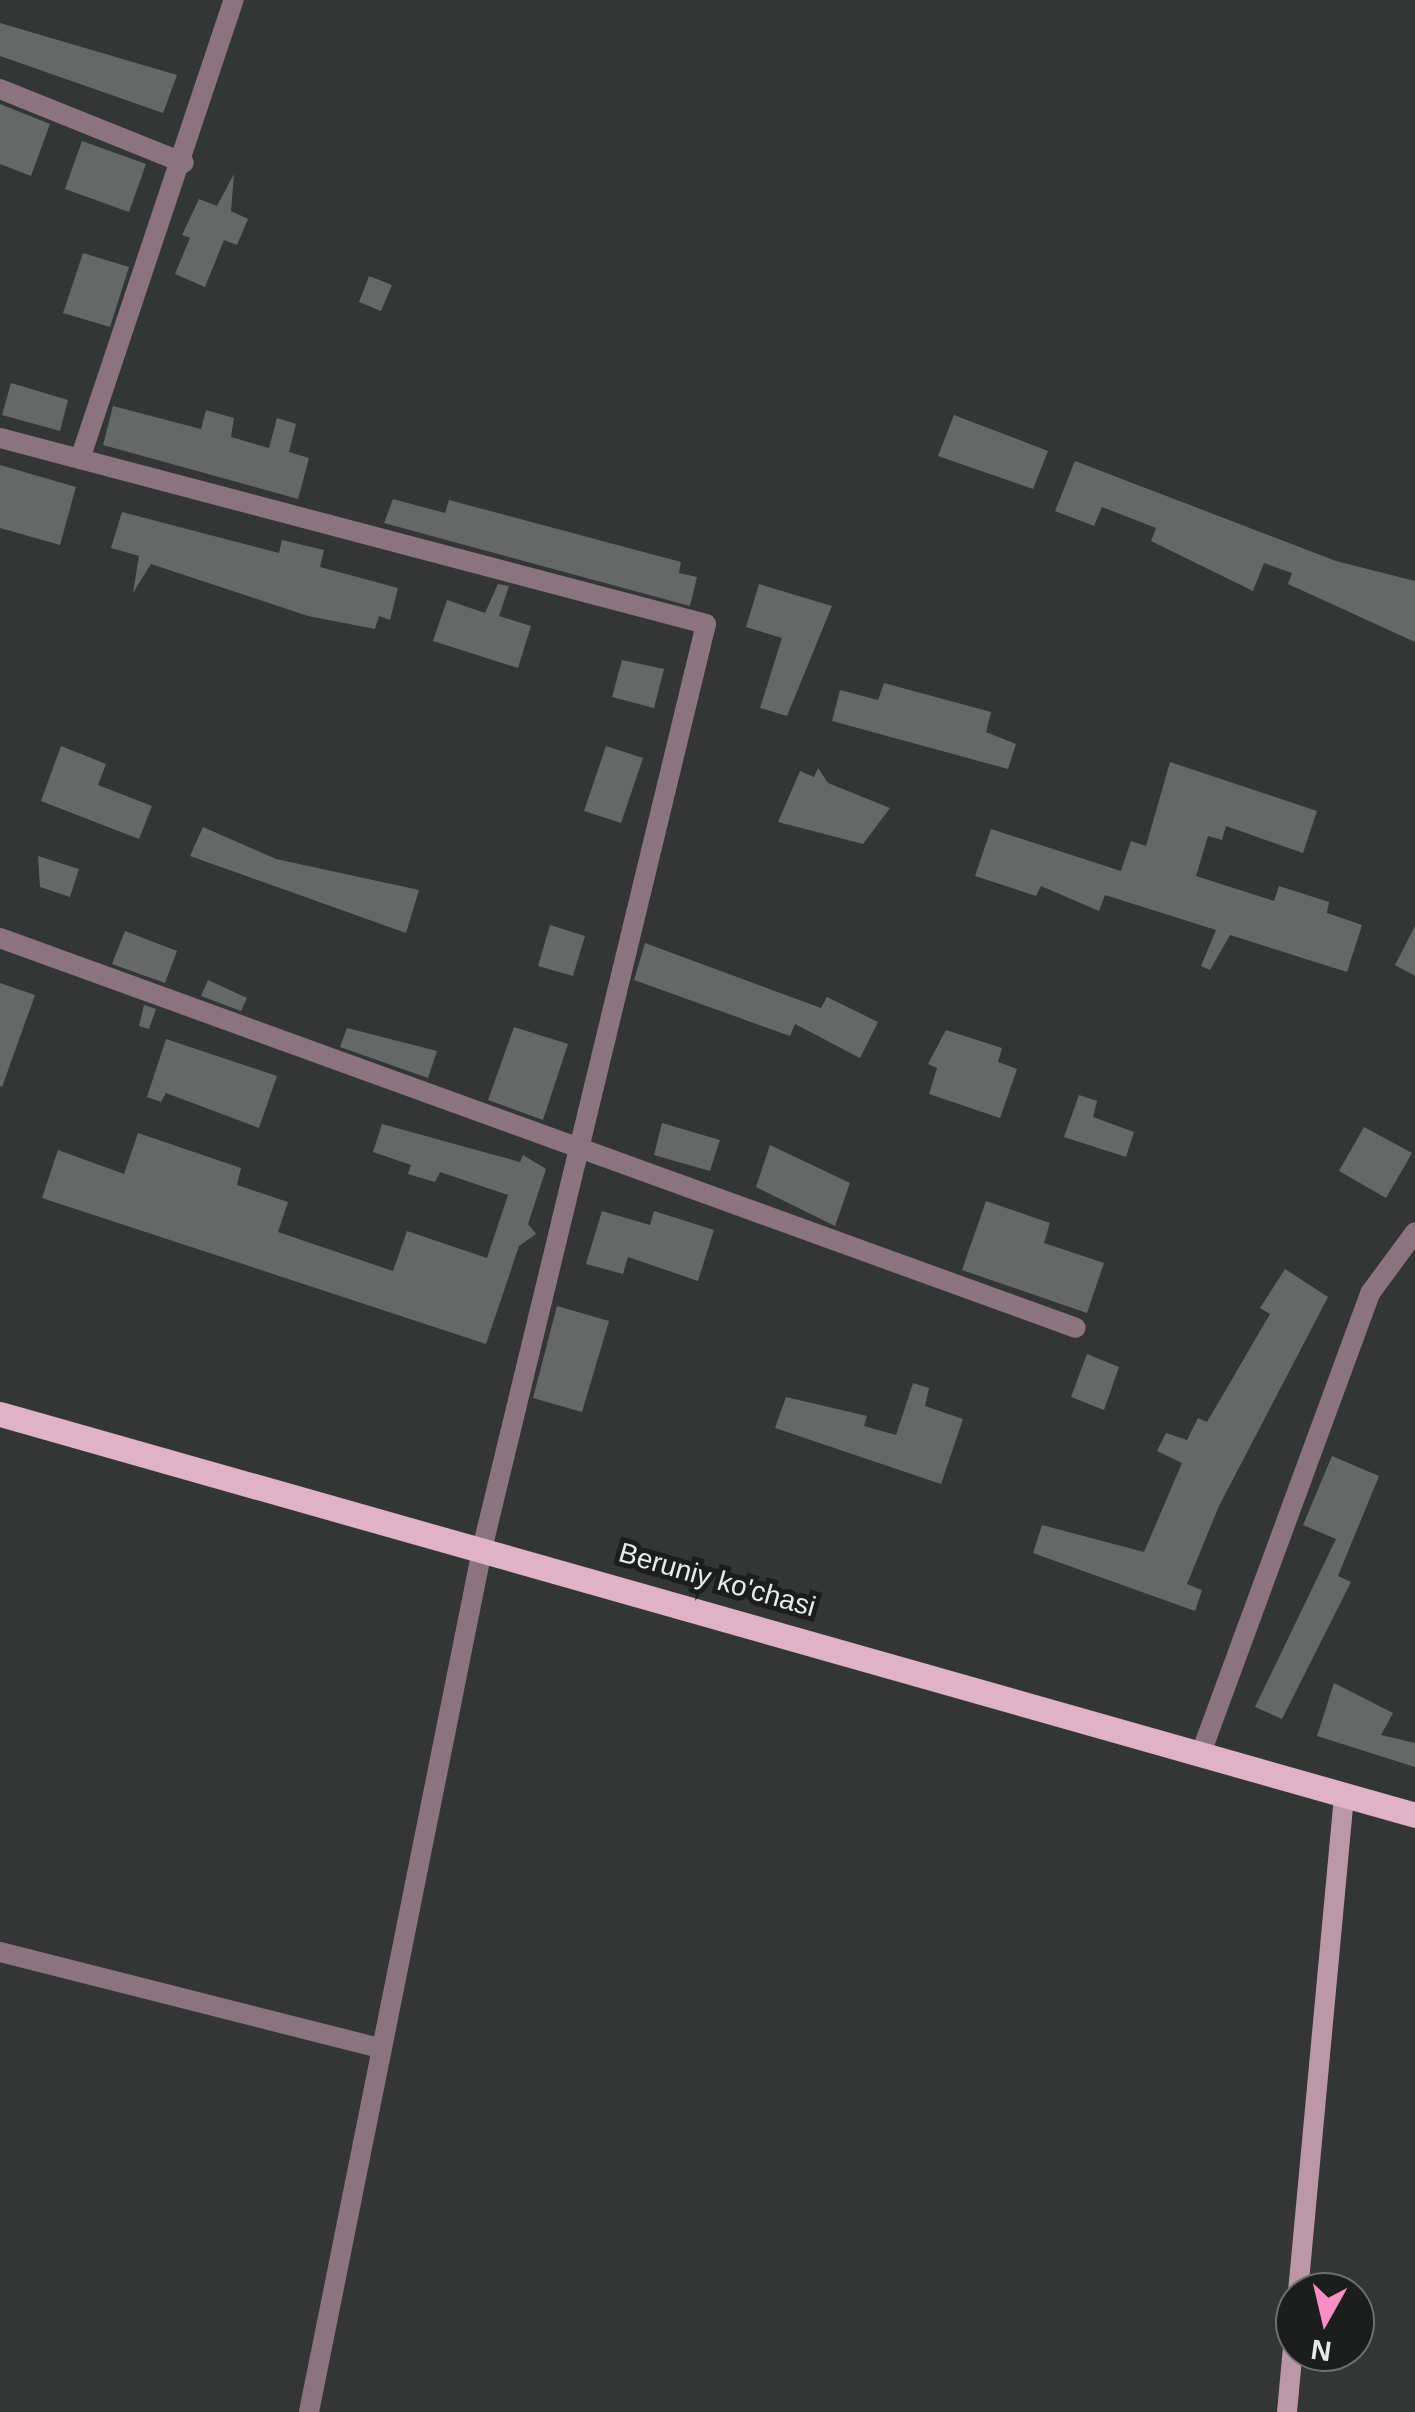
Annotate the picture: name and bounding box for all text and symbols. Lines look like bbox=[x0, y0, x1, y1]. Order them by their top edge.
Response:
street label: Beruniy ko'chasi bbox=[615, 1536, 819, 1624]
north arrow bbox=[1275, 2272, 1375, 2372]
text: N bbox=[1309, 2333, 1333, 2367]

